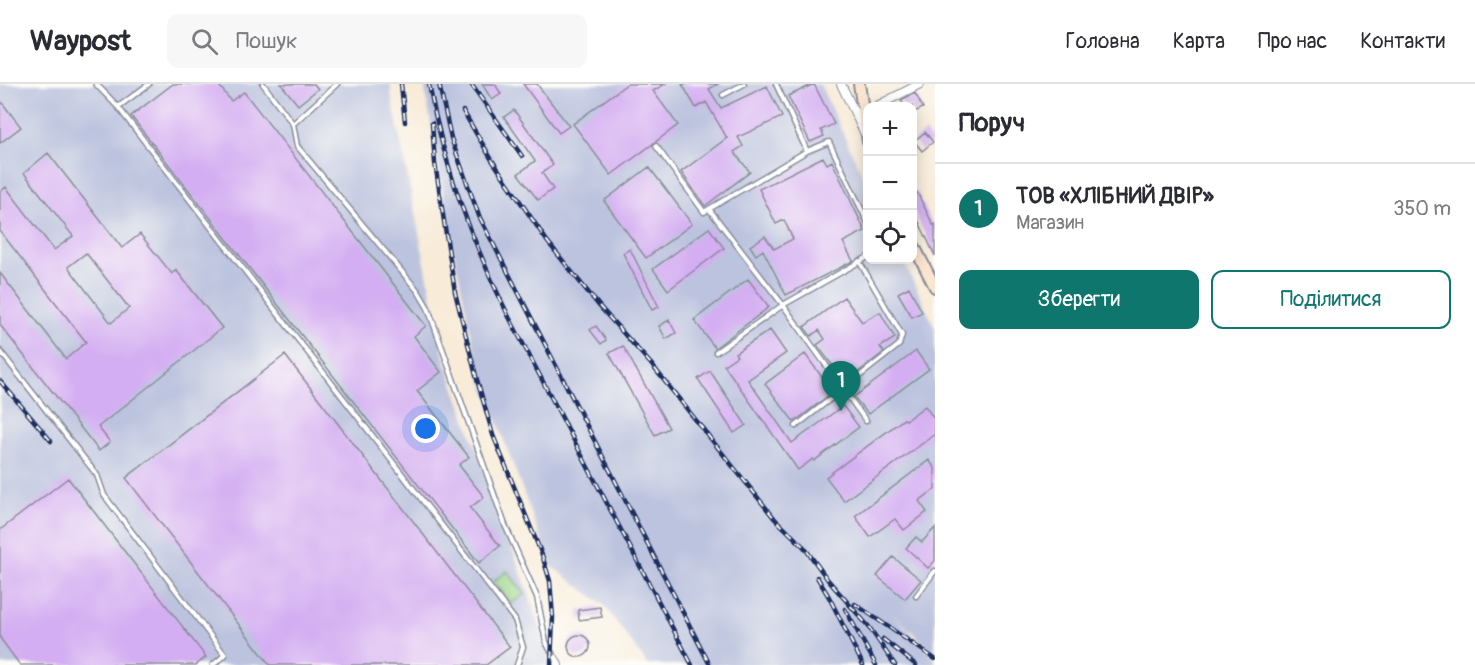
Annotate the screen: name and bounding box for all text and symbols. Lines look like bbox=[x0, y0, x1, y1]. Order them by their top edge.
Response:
search box bbox=[167, 14, 587, 68]
text: Waypost bbox=[30, 24, 131, 59]
icon: search bbox=[188, 25, 221, 58]
text: Пошук bbox=[236, 27, 297, 55]
text: Головна bbox=[1066, 28, 1140, 55]
text: Карта bbox=[1173, 28, 1225, 55]
text: Про нас bbox=[1258, 28, 1327, 55]
text: Контакти bbox=[1360, 28, 1445, 55]
map controls bbox=[863, 102, 917, 264]
button: + bbox=[863, 102, 917, 156]
text: Поруч bbox=[959, 107, 1025, 139]
button: − bbox=[863, 156, 917, 210]
text: ТОВ «ХЛІБНИЙ ДВІР» bbox=[1016, 182, 1214, 210]
text: 1 bbox=[975, 196, 982, 221]
text: 350 m bbox=[1393, 196, 1451, 221]
button: locate bbox=[863, 210, 917, 264]
text: Магазин bbox=[1016, 210, 1084, 235]
button: Зберегти bbox=[959, 270, 1199, 329]
button: Поділитися bbox=[1211, 270, 1451, 329]
pin: 1 bbox=[822, 362, 860, 411]
your location bbox=[411, 414, 440, 443]

